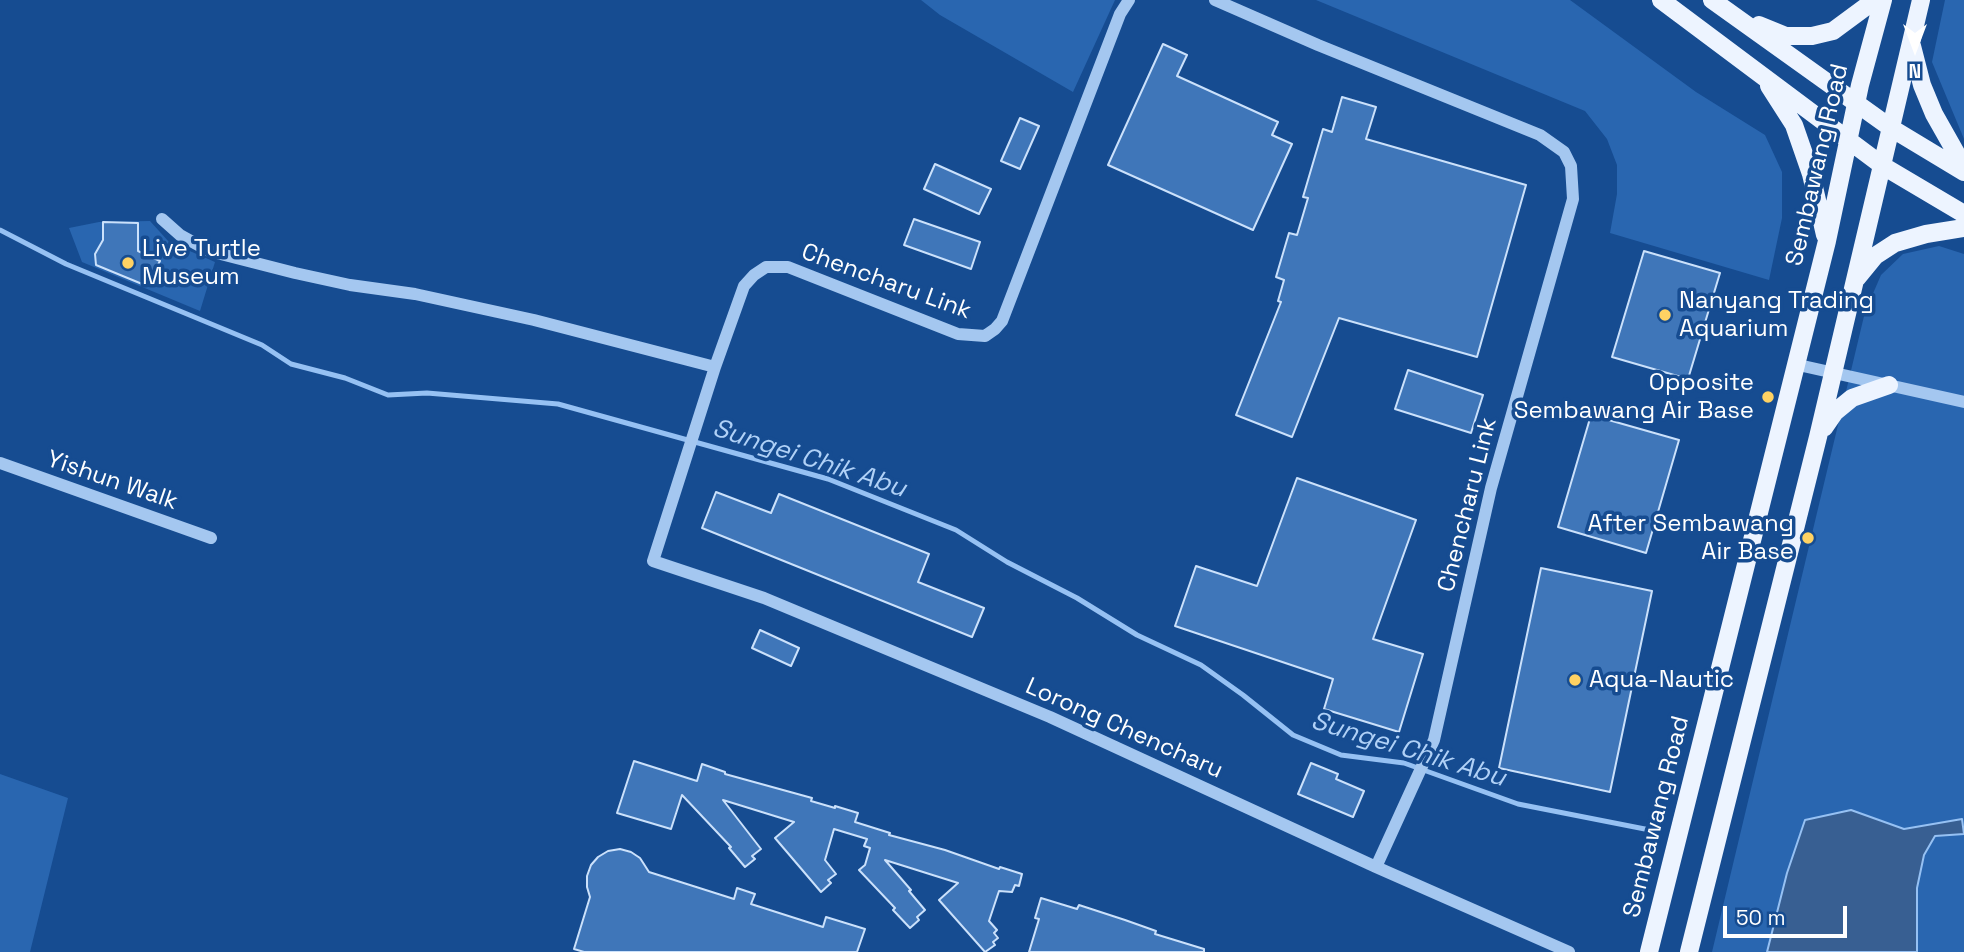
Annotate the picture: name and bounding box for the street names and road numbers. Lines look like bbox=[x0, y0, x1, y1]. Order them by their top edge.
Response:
street label: Sembawang Road bbox=[1781, 61, 1855, 269]
street label: Chencharu Link bbox=[797, 238, 975, 326]
street label: Chencharu Link bbox=[1432, 415, 1504, 595]
street label: Yishun Walk bbox=[43, 445, 181, 517]
street label: Lorong Chencharu bbox=[1021, 672, 1227, 786]
street label: Sembawang Road bbox=[1618, 713, 1696, 921]

